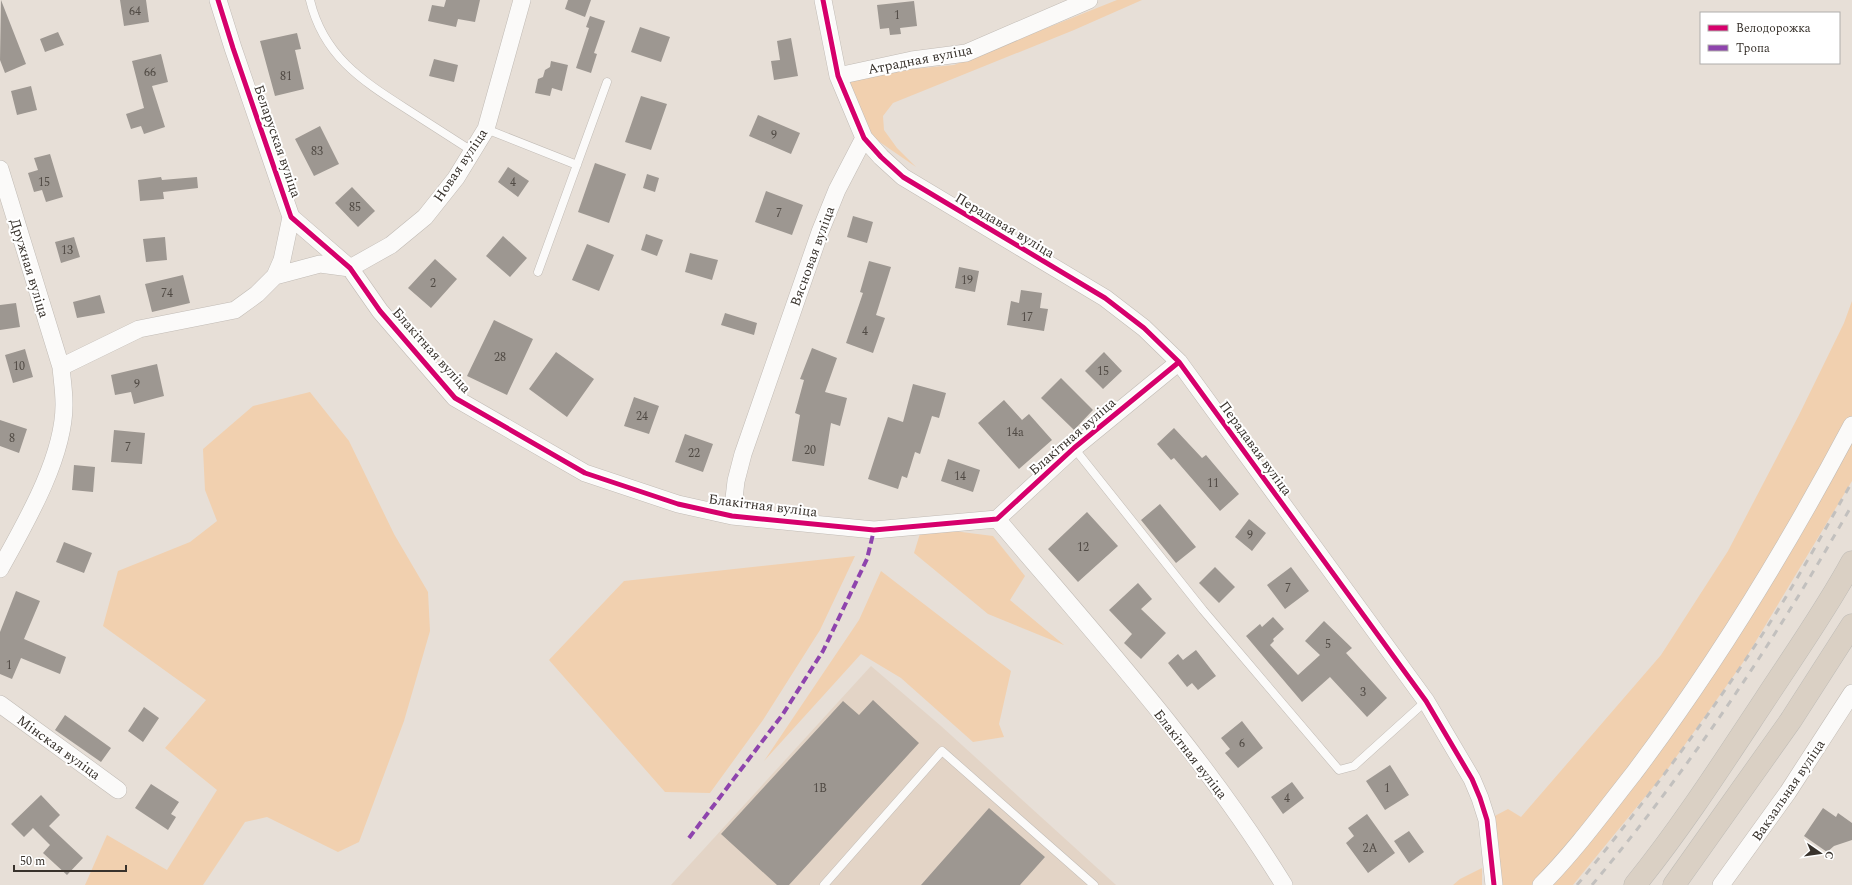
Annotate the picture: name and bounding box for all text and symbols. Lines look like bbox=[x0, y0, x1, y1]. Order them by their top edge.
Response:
house number: 64 bbox=[129, 2, 141, 21]
house number: 1 bbox=[894, 6, 900, 25]
legend bbox=[1700, 12, 1840, 64]
text: Велодорожка bbox=[1736, 19, 1811, 38]
street label: Атрадная вуліца bbox=[866, 39, 974, 80]
text: Тропа bbox=[1736, 39, 1770, 58]
house number: 66 bbox=[144, 63, 156, 82]
house number: 81 bbox=[280, 67, 292, 86]
street label: Беларуская вуліца bbox=[248, 82, 307, 201]
street label: Новая вуліца bbox=[428, 124, 493, 206]
house number: 9 bbox=[771, 126, 777, 145]
house number: 83 bbox=[311, 142, 323, 161]
house number: 15 bbox=[38, 173, 50, 192]
house number: 4 bbox=[510, 173, 516, 192]
street label: Перадавая вуліца bbox=[951, 187, 1059, 264]
house number: 85 bbox=[349, 198, 361, 217]
street label: Вясновая вуліца bbox=[785, 203, 840, 309]
house number: 7 bbox=[776, 204, 782, 223]
street label: Дружная вуліца bbox=[4, 216, 55, 320]
house number: 13 bbox=[61, 241, 73, 260]
house number: 19 bbox=[961, 271, 973, 290]
house number: 2 bbox=[430, 274, 436, 293]
house number: 74 bbox=[161, 284, 173, 303]
street label: Блакітная вуліца bbox=[387, 303, 476, 398]
house number: 17 bbox=[1021, 308, 1033, 327]
house number: 4 bbox=[862, 322, 868, 341]
house number: 28 bbox=[494, 348, 506, 367]
house number: 10 bbox=[13, 357, 25, 376]
house number: 15 bbox=[1097, 362, 1109, 381]
house number: 9 bbox=[134, 375, 140, 394]
street label: Блакітная вуліца bbox=[1024, 392, 1121, 480]
street label: Перадавая вуліца bbox=[1214, 396, 1297, 500]
house number: 24 bbox=[636, 407, 648, 426]
house number: 14а bbox=[1006, 423, 1024, 442]
house number: 8 bbox=[9, 429, 15, 448]
house number: 7 bbox=[125, 438, 131, 457]
house number: 20 bbox=[804, 441, 816, 460]
house number: 22 bbox=[688, 444, 700, 463]
house number: 14 bbox=[954, 467, 966, 486]
house number: 11 bbox=[1207, 474, 1219, 493]
street label: Блакітная вуліца bbox=[707, 488, 819, 523]
house number: 9 bbox=[1247, 526, 1253, 545]
house number: 12 bbox=[1077, 538, 1089, 557]
house number: 7 bbox=[1285, 579, 1291, 598]
house number: 5 bbox=[1325, 635, 1331, 654]
house number: 1 bbox=[6, 656, 12, 675]
house number: 3 bbox=[1360, 683, 1366, 702]
street label: Блакітная вуліца bbox=[1149, 705, 1233, 804]
street label: Мінская вуліца bbox=[12, 710, 105, 785]
house number: 6 bbox=[1239, 734, 1245, 753]
street label: Вакзальная вуліца bbox=[1746, 735, 1830, 845]
house number: 1В bbox=[813, 779, 827, 798]
house number: 1 bbox=[1384, 779, 1390, 798]
house number: 4 bbox=[1284, 789, 1290, 808]
north arrow bbox=[1800, 833, 1840, 873]
house number: 2А bbox=[1362, 839, 1378, 858]
scale bar bbox=[14, 847, 126, 873]
text: С bbox=[1820, 849, 1838, 861]
text: 50 m bbox=[20, 852, 45, 871]

